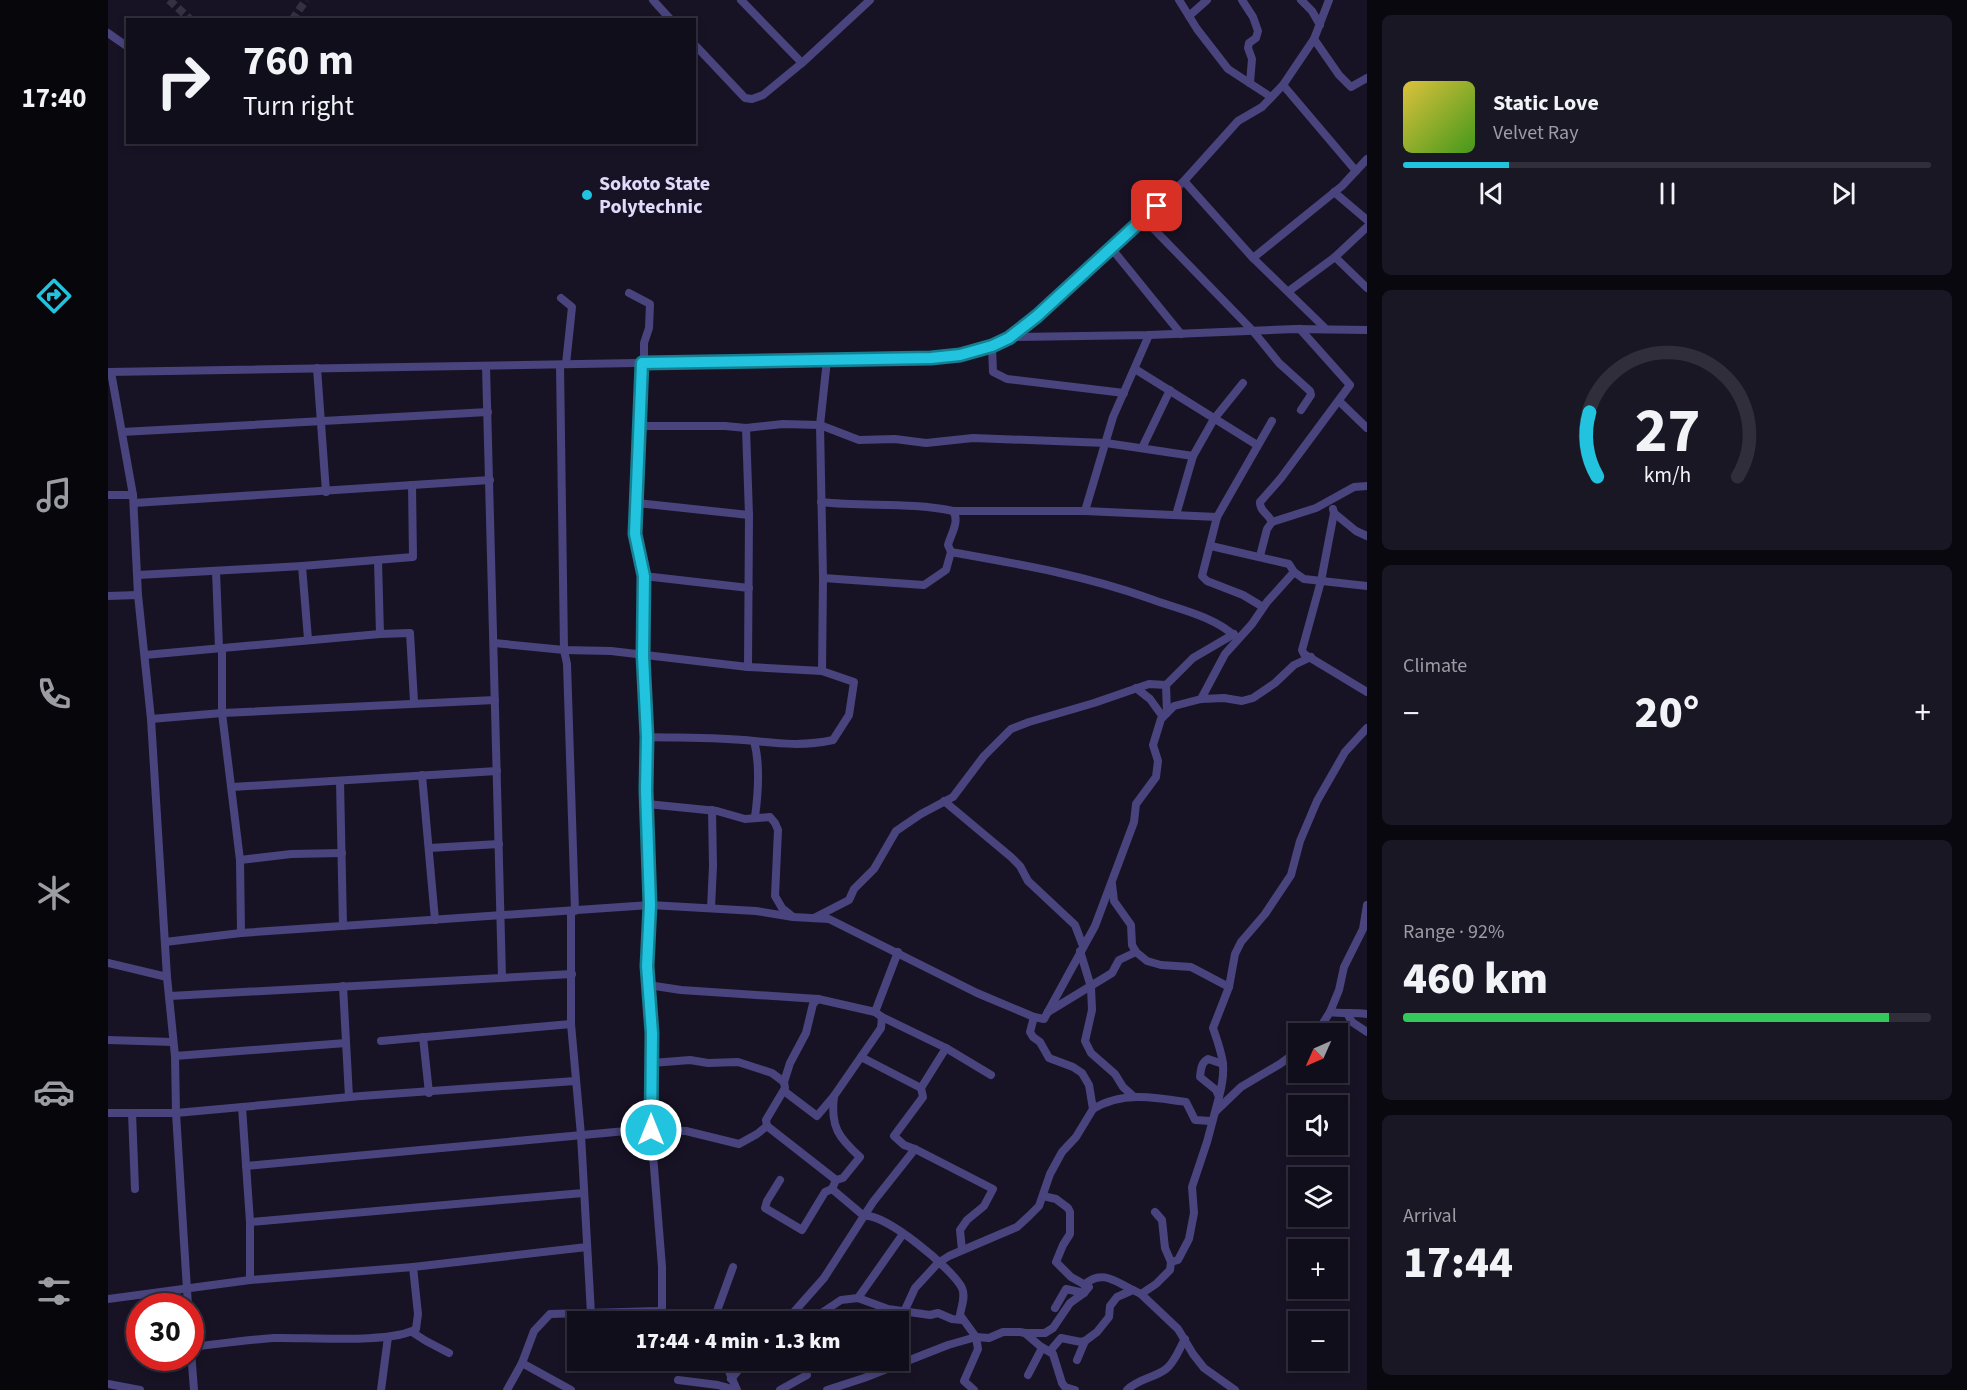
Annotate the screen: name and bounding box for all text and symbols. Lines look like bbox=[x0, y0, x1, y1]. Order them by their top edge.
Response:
text: 760 m bbox=[243, 31, 354, 91]
icon: right bbox=[144, 42, 222, 120]
text: 17:40 bbox=[21, 79, 87, 118]
text: Turn right bbox=[243, 87, 354, 126]
text: Static Love bbox=[1493, 87, 1599, 119]
text: Velvet Ray bbox=[1493, 119, 1579, 147]
place label: Sokoto State Polytechnic bbox=[599, 170, 710, 221]
icon: previous bbox=[1475, 177, 1508, 210]
icon: pause bbox=[1651, 177, 1684, 210]
icon: next bbox=[1827, 177, 1860, 210]
pin bbox=[1131, 180, 1182, 231]
marker: Sokoto State Polytechnic bbox=[580, 188, 594, 202]
icon: arrive bbox=[1140, 189, 1173, 222]
icon: directions bbox=[33, 275, 75, 317]
text: 27 bbox=[1634, 387, 1700, 476]
text: km/h bbox=[1643, 460, 1691, 491]
icon: music bbox=[33, 474, 75, 516]
text: Climate bbox=[1403, 652, 1467, 680]
icon: phone bbox=[33, 673, 75, 715]
text: 20° bbox=[1635, 681, 1699, 745]
text: − bbox=[1403, 690, 1419, 737]
text: + bbox=[1915, 690, 1931, 737]
icon: climate bbox=[33, 872, 75, 914]
text: Range · 92% bbox=[1403, 918, 1504, 946]
text: 460 km bbox=[1403, 947, 1548, 1011]
north arrow bbox=[1288, 1023, 1348, 1083]
map controls bbox=[1288, 1023, 1348, 1371]
icon: car bbox=[33, 1071, 75, 1113]
button: sound bbox=[1288, 1095, 1348, 1155]
position arrow bbox=[619, 1098, 683, 1162]
button: layers bbox=[1288, 1167, 1348, 1227]
text: Arrival bbox=[1403, 1202, 1457, 1230]
text: 17:44 bbox=[1403, 1231, 1513, 1295]
button: + bbox=[1288, 1239, 1348, 1299]
icon: filters bbox=[33, 1270, 75, 1312]
speed limit sign: 30 bbox=[126, 1293, 204, 1371]
button: − bbox=[1288, 1311, 1348, 1371]
text: 17:44 · 4 min · 1.3 km bbox=[635, 1325, 841, 1357]

